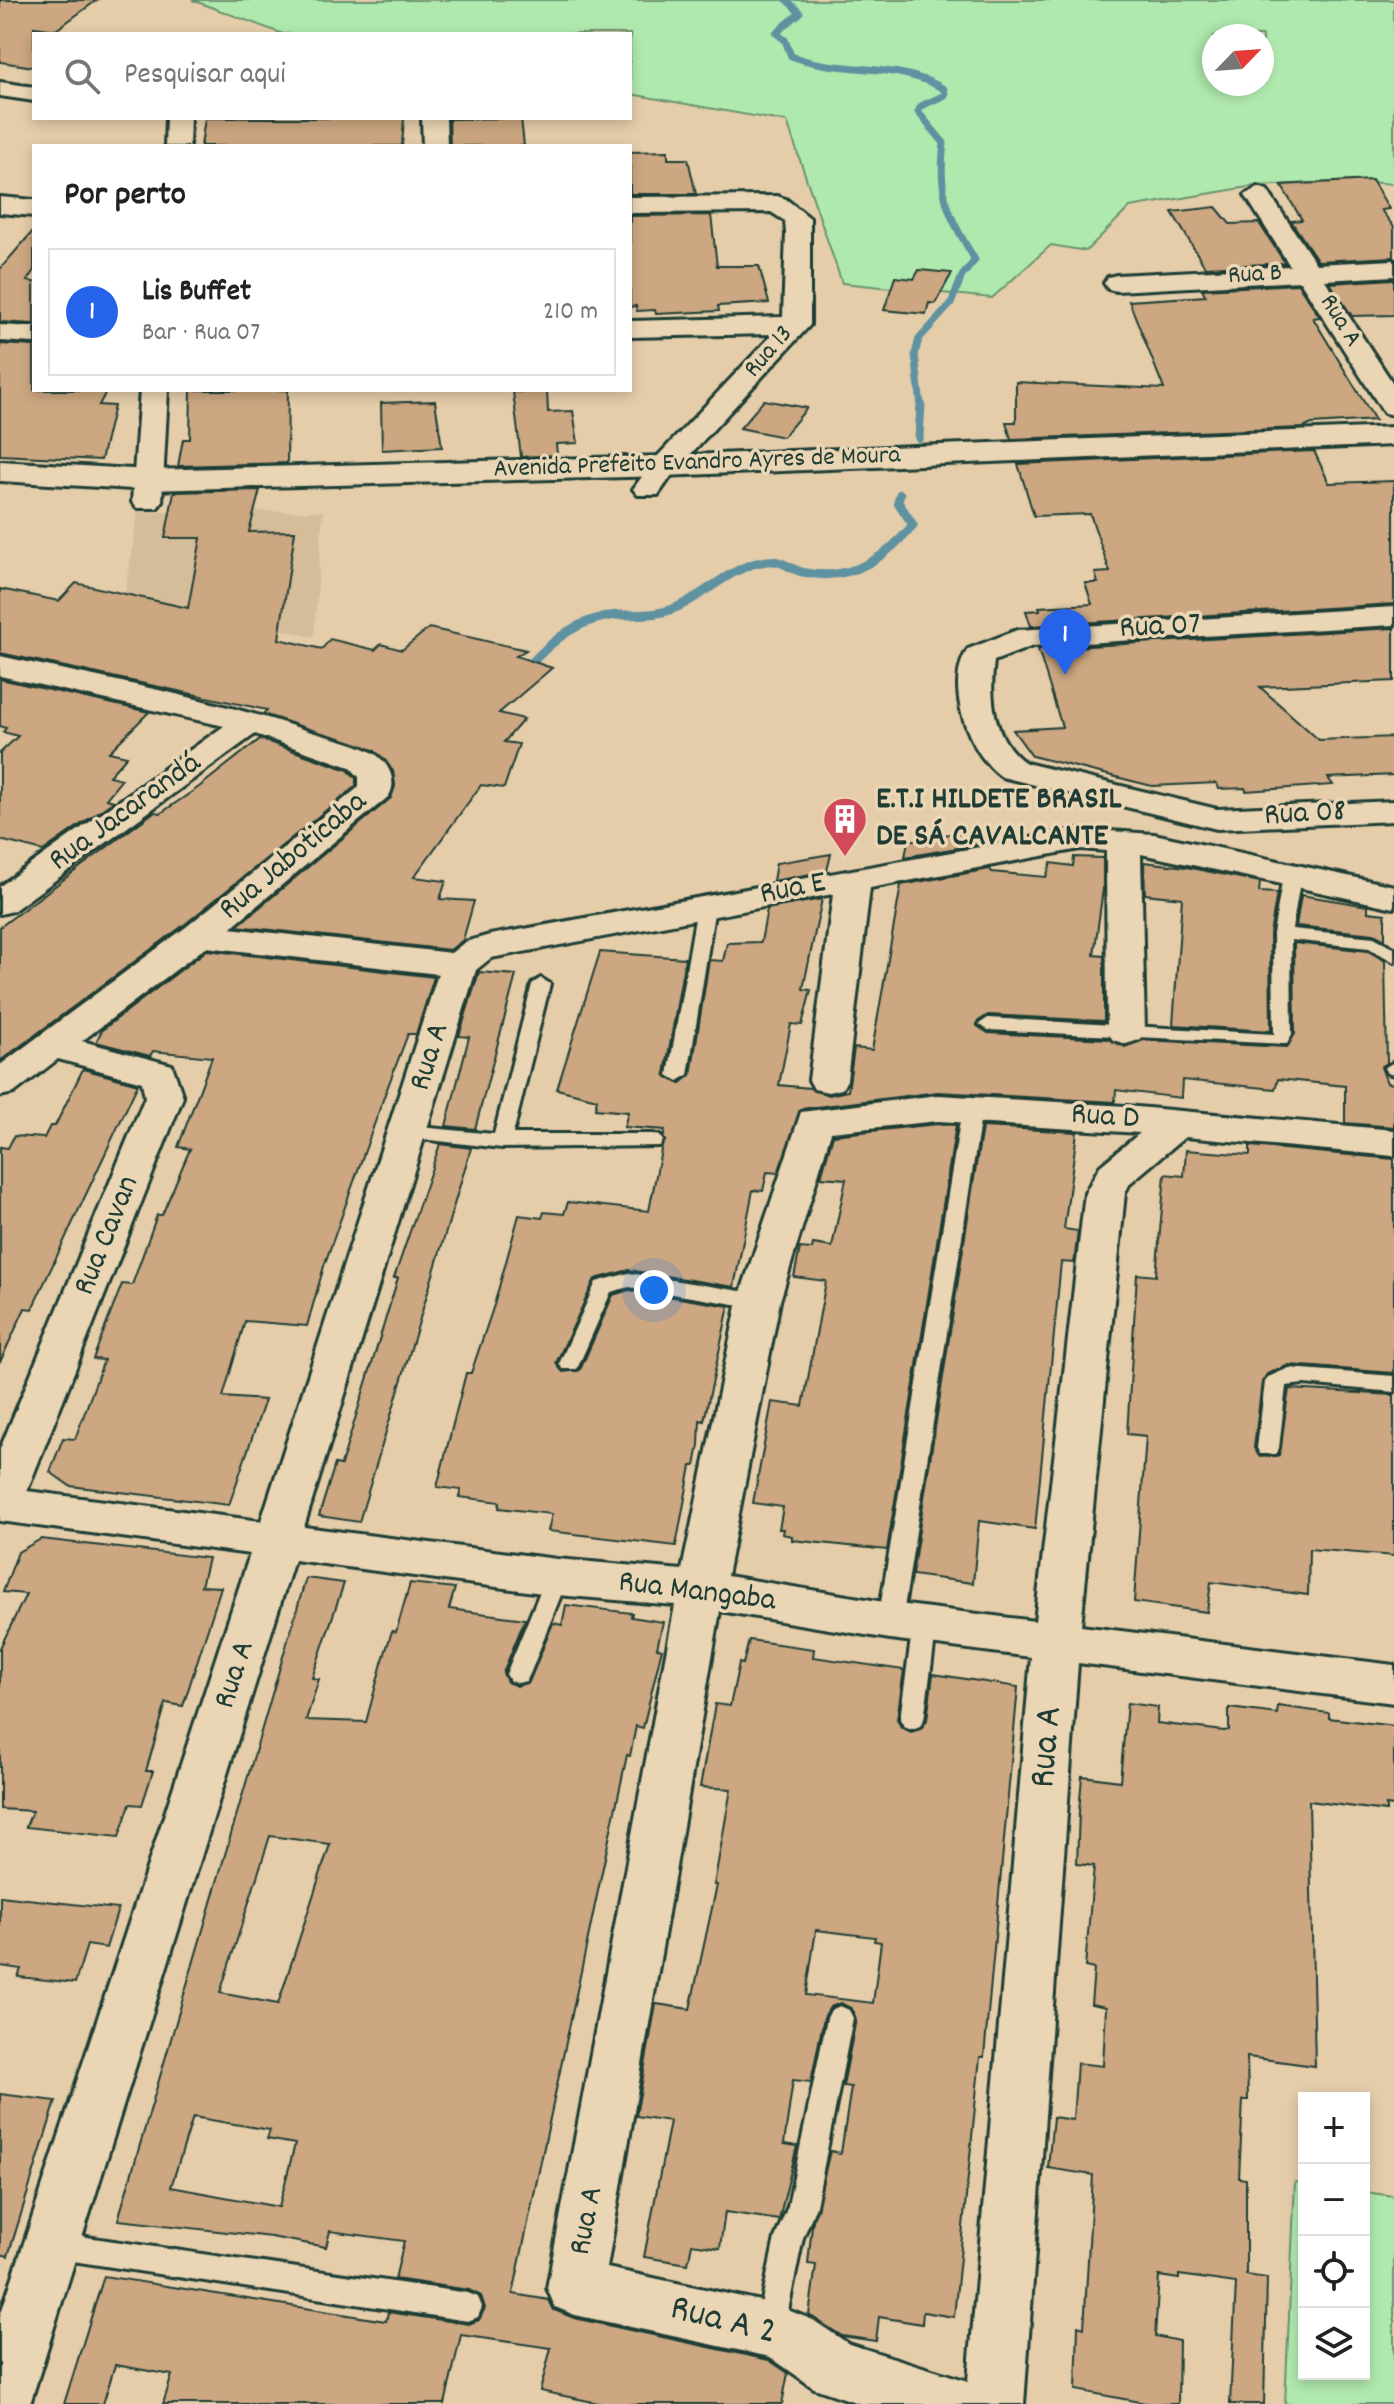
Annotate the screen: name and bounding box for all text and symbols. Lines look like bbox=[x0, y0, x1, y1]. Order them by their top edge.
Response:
north arrow bbox=[1202, 24, 1274, 96]
search box bbox=[32, 32, 632, 120]
icon: search bbox=[60, 54, 104, 98]
text: Pesquisar aqui bbox=[124, 55, 286, 98]
text: Por perto bbox=[64, 172, 186, 221]
street label: Rua B bbox=[1227, 255, 1283, 295]
text: Lis Buffet bbox=[142, 272, 251, 315]
street label: Rua A bbox=[1309, 287, 1371, 355]
text: 1 bbox=[89, 294, 95, 331]
text: 210 m bbox=[543, 294, 598, 331]
text: Bar · Rua 07 bbox=[142, 315, 260, 352]
street label: Rua 13 bbox=[736, 317, 802, 387]
street label: Avenida Prefeito Evandro Ayres de Moura bbox=[493, 437, 902, 489]
street label: Rua 07 bbox=[1118, 603, 1202, 653]
pin: 1 bbox=[1039, 609, 1091, 675]
street label: Rua Jacarandá bbox=[40, 742, 212, 884]
place label: E.T.I HILDETE BRASIL DE SÁ CAVALCANTE bbox=[876, 778, 1123, 861]
street label: Rua Jaboticaba bbox=[210, 781, 379, 933]
street label: Rua 08 bbox=[1263, 790, 1347, 840]
building icon: E.T.I HILDETE BRASIL DE SÁ CAVALCANTE bbox=[821, 795, 869, 858]
street label: Rua E bbox=[756, 861, 830, 919]
street label: Rua A bbox=[399, 1017, 463, 1097]
street label: Rua D bbox=[1069, 1093, 1141, 1143]
street label: Rua Cavan bbox=[63, 1169, 153, 1303]
your location bbox=[634, 1270, 674, 1310]
street label: Rua Mangaba bbox=[616, 1561, 779, 1626]
street label: Rua A bbox=[203, 1635, 269, 1715]
street label: Rua A bbox=[1017, 1704, 1079, 1790]
map controls bbox=[1298, 2092, 1370, 2380]
button: + bbox=[1298, 2092, 1370, 2164]
button: − bbox=[1298, 2164, 1370, 2236]
street label: Rua A bbox=[559, 2183, 617, 2259]
button: locate bbox=[1298, 2236, 1370, 2308]
street label: Rua A 2 bbox=[664, 2282, 782, 2362]
button: layers bbox=[1298, 2308, 1370, 2380]

